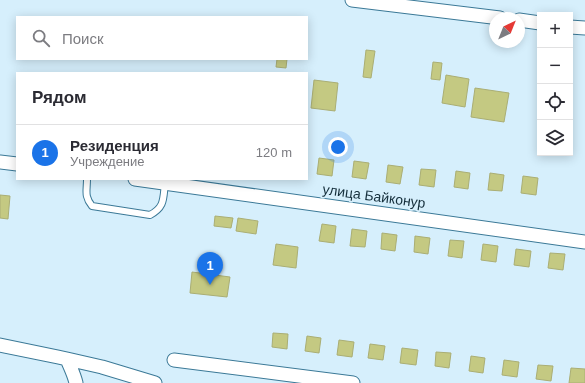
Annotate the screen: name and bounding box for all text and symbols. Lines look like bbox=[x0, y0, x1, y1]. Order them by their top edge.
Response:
north arrow bbox=[489, 12, 525, 48]
map controls bbox=[537, 12, 573, 156]
button: + bbox=[537, 12, 573, 48]
search box bbox=[16, 16, 308, 60]
icon: search bbox=[30, 27, 52, 49]
text: Поиск bbox=[62, 30, 104, 47]
button: − bbox=[537, 48, 573, 84]
button: locate bbox=[537, 84, 573, 120]
text: Рядом bbox=[32, 88, 87, 107]
button: layers bbox=[537, 120, 573, 156]
text: Резиденция bbox=[70, 137, 159, 154]
your location bbox=[328, 137, 348, 157]
text: 1 bbox=[41, 145, 49, 160]
text: 120 m bbox=[256, 145, 292, 160]
text: Учреждение bbox=[70, 154, 145, 169]
street label: улица Байконур bbox=[322, 181, 427, 211]
pin: 1 bbox=[197, 252, 223, 285]

